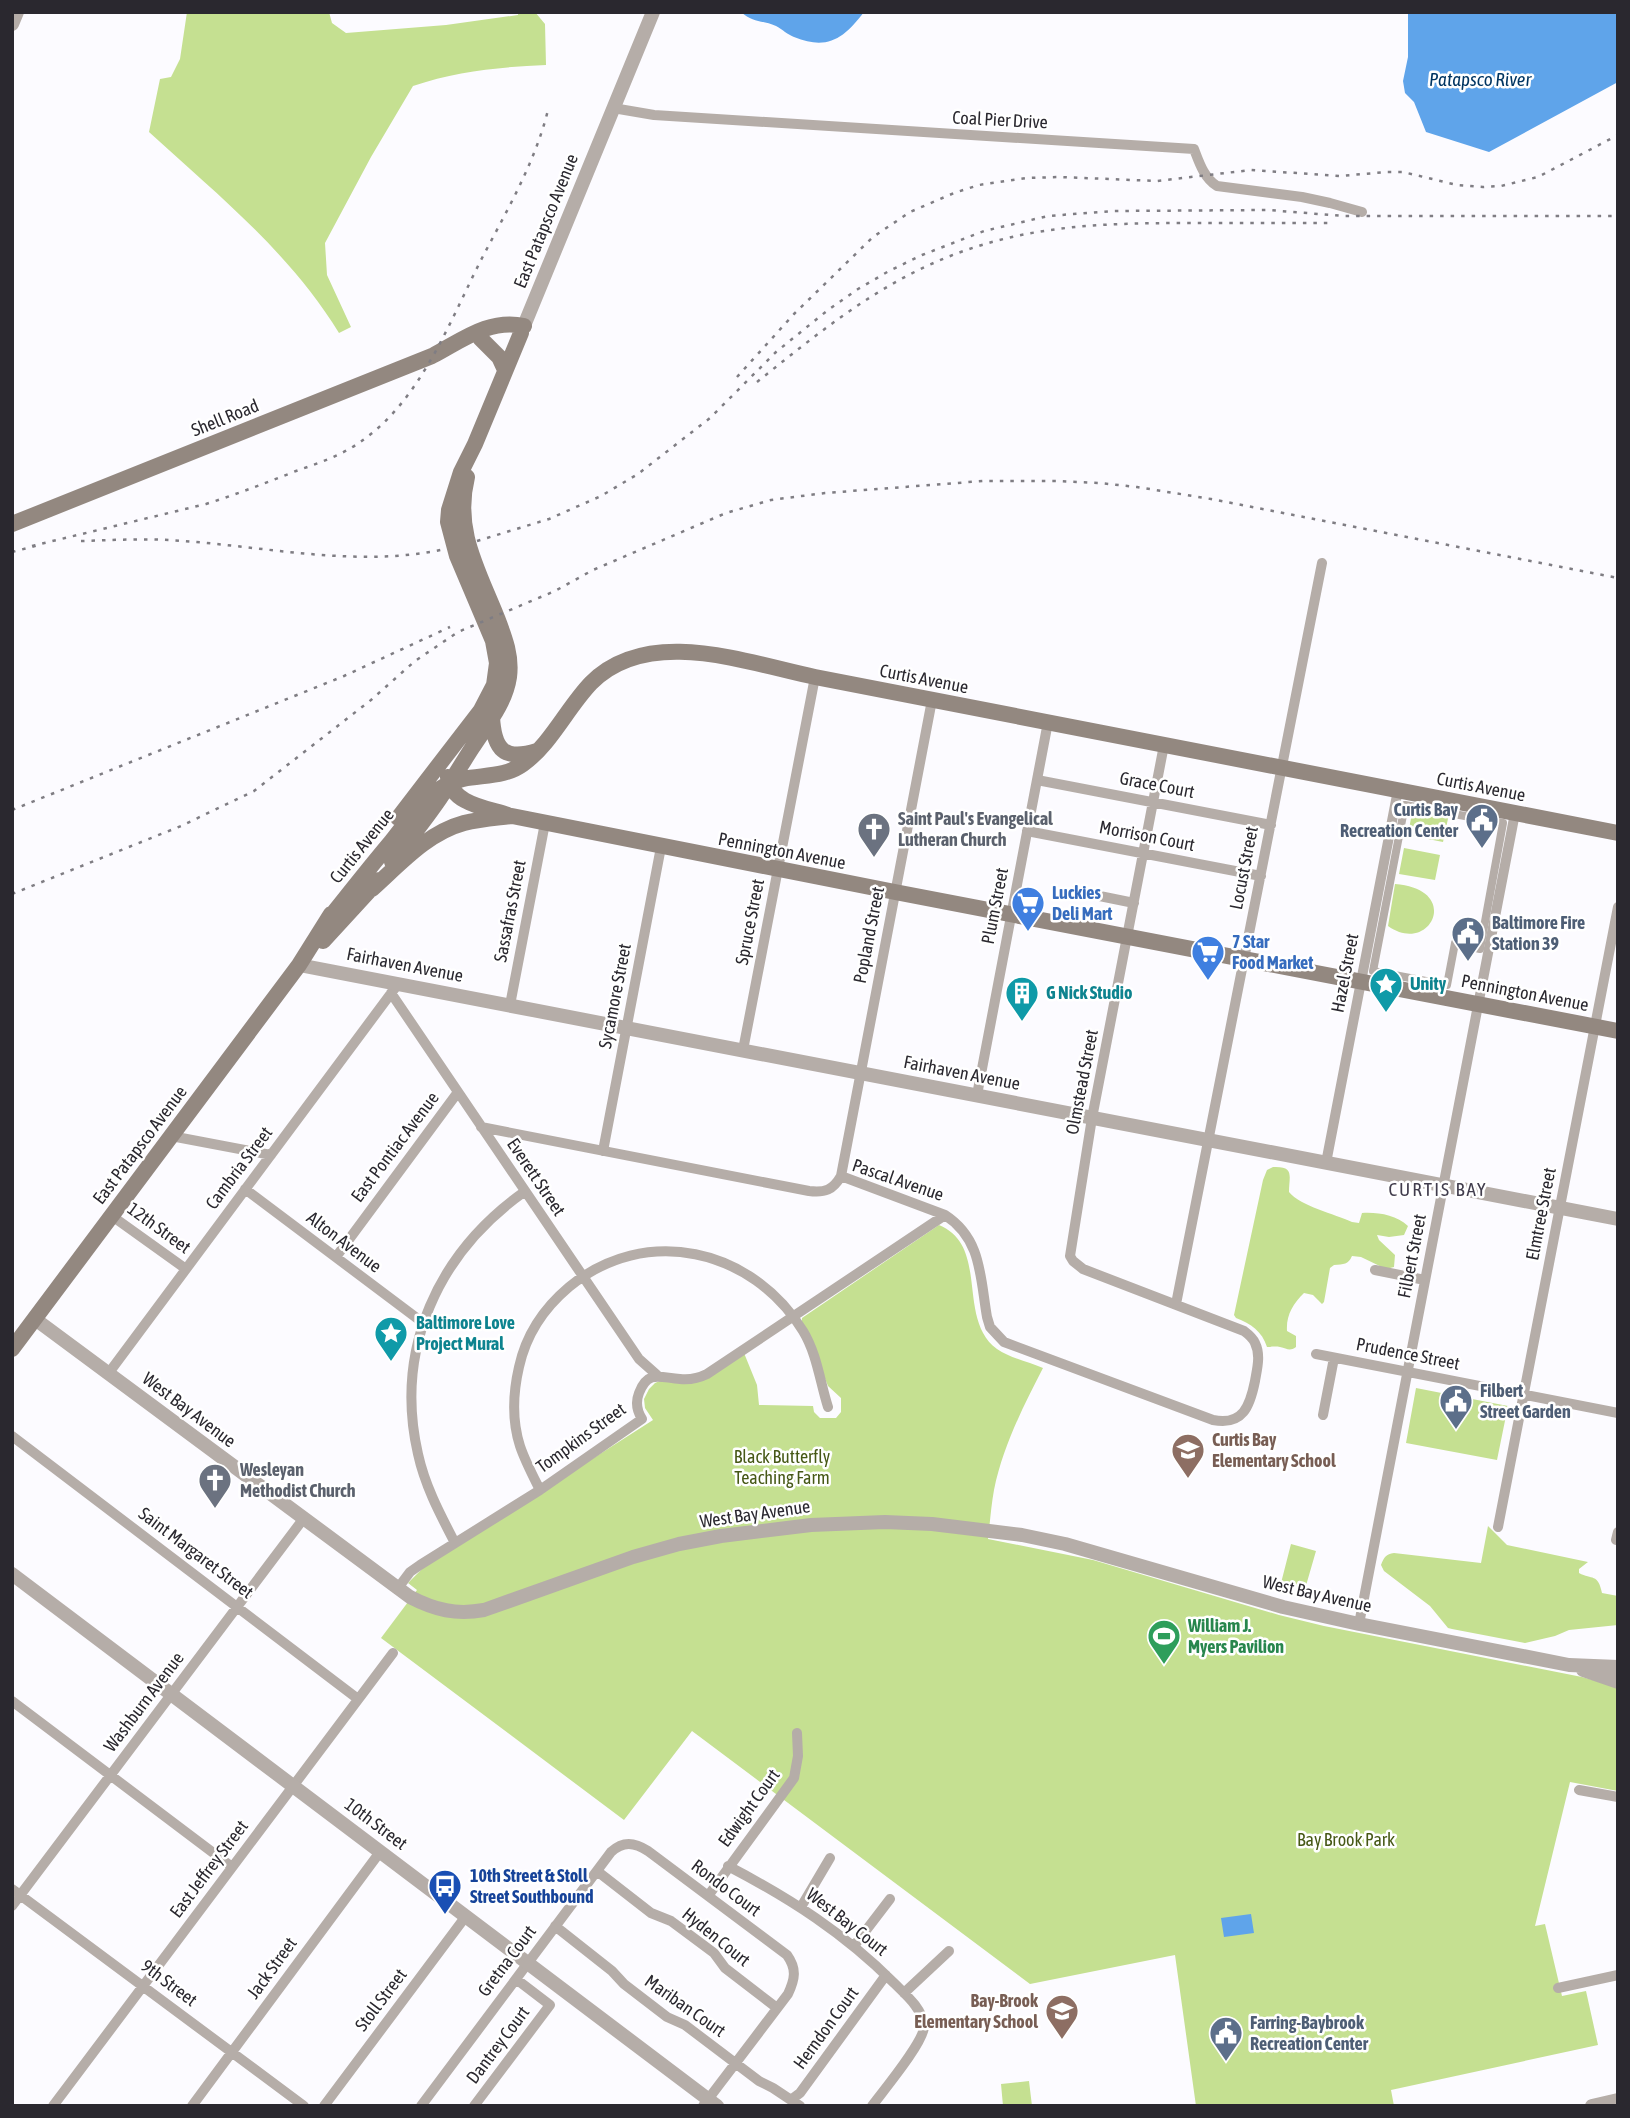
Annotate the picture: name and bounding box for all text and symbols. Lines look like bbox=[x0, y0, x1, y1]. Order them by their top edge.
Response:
water label: Patapsco River bbox=[1429, 68, 1532, 90]
street label: Coal Pier Drive bbox=[952, 107, 1048, 132]
street label: East Patapsco Avenue bbox=[509, 151, 582, 291]
street label: Shell Road bbox=[188, 395, 262, 441]
street label: Curtis Avenue bbox=[878, 660, 970, 697]
street label: Grace Court bbox=[1118, 767, 1196, 802]
street label: Curtis Avenue bbox=[1435, 768, 1527, 805]
place label: Curtis Bay Recreation Center bbox=[1340, 799, 1459, 841]
public building icon: Curtis Bay Recreation Center bbox=[1463, 801, 1501, 850]
street label: Curtis Avenue bbox=[325, 804, 398, 887]
place label: Saint Paul's Evangelical Lutheran Church bbox=[898, 808, 1053, 850]
church icon: Saint Paul's Evangelical Lutheran Church bbox=[855, 810, 893, 859]
street label: Morrison Court bbox=[1098, 816, 1197, 855]
street label: Locust Street bbox=[1225, 825, 1262, 911]
street label: Pennington Avenue bbox=[717, 828, 848, 873]
street label: Sassafras Street bbox=[489, 858, 530, 964]
street label: Plum Street bbox=[977, 866, 1012, 946]
street label: Spruce Street bbox=[731, 877, 768, 967]
place label: Luckies Deli Mart bbox=[1052, 882, 1113, 924]
supermarket icon: Luckies Deli Mart bbox=[1009, 884, 1047, 933]
street label: Popland Street bbox=[849, 885, 888, 985]
place label: Baltimore Fire Station 39 bbox=[1492, 912, 1585, 954]
public building icon: Baltimore Fire Station 39 bbox=[1449, 914, 1487, 963]
place label: 7 Star Food Market bbox=[1232, 931, 1314, 973]
street label: Hazel Street bbox=[1327, 932, 1362, 1014]
supermarket icon: 7 Star Food Market bbox=[1189, 933, 1227, 982]
street label: Sycamore Street bbox=[594, 942, 635, 1050]
street label: Fairhaven Avenue bbox=[345, 943, 465, 986]
place icon: Unity bbox=[1367, 965, 1405, 1014]
street label: Pennington Avenue bbox=[1460, 970, 1591, 1015]
place label: Unity bbox=[1410, 973, 1447, 994]
building icon: G Nick Studio bbox=[1003, 974, 1041, 1023]
place label: G Nick Studio bbox=[1046, 982, 1132, 1003]
street label: Olmstead Street bbox=[1061, 1028, 1102, 1136]
street label: Fairhaven Avenue bbox=[902, 1051, 1022, 1094]
street label: East Patapsco Avenue bbox=[88, 1081, 191, 1208]
street label: East Pontiac Avenue bbox=[346, 1087, 443, 1206]
street label: Cambria Street bbox=[201, 1122, 276, 1213]
street label: Everett Street bbox=[503, 1134, 570, 1219]
street label: Pascal Avenue bbox=[850, 1154, 947, 1205]
street label: Elmtree Street bbox=[1521, 1166, 1560, 1262]
district label: CURTIS BAY bbox=[1389, 1178, 1487, 1200]
street label: 12th Street bbox=[124, 1198, 195, 1257]
street label: Alton Avenue bbox=[303, 1207, 386, 1276]
street label: Filbert Street bbox=[1393, 1212, 1430, 1300]
place label: Baltimore Love Project Mural bbox=[416, 1312, 515, 1354]
place icon: Baltimore Love Project Mural bbox=[372, 1314, 410, 1363]
street label: Prudence Street bbox=[1355, 1333, 1462, 1374]
street label: West Bay Avenue bbox=[139, 1368, 240, 1451]
place label: Filbert Street Garden bbox=[1480, 1380, 1571, 1422]
public building icon: Filbert Street Garden bbox=[1437, 1382, 1475, 1431]
street label: Tompkins Street bbox=[532, 1398, 629, 1477]
place label: Curtis Bay Elementary School bbox=[1212, 1429, 1336, 1471]
school or university icon: Curtis Bay Elementary School bbox=[1169, 1431, 1207, 1480]
park label: Black Butterfly Teaching Farm bbox=[734, 1446, 830, 1488]
place label: Wesleyan Methodist Church bbox=[239, 1459, 356, 1501]
church icon: Wesleyan Methodist Church bbox=[196, 1461, 234, 1510]
street label: West Bay Avenue bbox=[698, 1495, 811, 1532]
street label: Saint Margaret Street bbox=[135, 1503, 258, 1603]
street label: West Bay Avenue bbox=[1261, 1571, 1374, 1616]
place label: William J. Myers Pavilion bbox=[1187, 1615, 1284, 1657]
sports icon: William J. Myers Pavilion bbox=[1145, 1617, 1183, 1666]
street label: Washburn Avenue bbox=[99, 1648, 188, 1756]
street label: Edwight Court bbox=[713, 1765, 784, 1851]
street label: 10th Street bbox=[341, 1793, 412, 1854]
street label: East Jeffrey Street bbox=[165, 1816, 252, 1922]
park label: Bay Brook Park bbox=[1297, 1829, 1395, 1850]
street label: Rondo Court bbox=[688, 1855, 765, 1920]
place label: 10th Street & Stoll Street Southbound bbox=[470, 1865, 594, 1907]
bus stop icon: 10th Street & Stoll Street Southbound bbox=[426, 1867, 464, 1916]
street label: West Bay Court bbox=[803, 1883, 892, 1960]
street label: Hyden Court bbox=[678, 1903, 754, 1970]
street label: Gretna Court bbox=[473, 1921, 540, 2000]
street label: Jack Street bbox=[242, 1933, 301, 2002]
street label: 9th Street bbox=[137, 1955, 201, 2010]
street label: Stoll Street bbox=[350, 1964, 411, 2035]
street label: Mariban Court bbox=[641, 1970, 730, 2041]
street label: Herndon Court bbox=[789, 1983, 862, 2073]
place label: Bay-Brook Elementary School bbox=[914, 1990, 1039, 2032]
school or university icon: Bay-Brook Elementary School bbox=[1043, 1992, 1081, 2041]
street label: Dantrey Court bbox=[462, 2002, 533, 2087]
place label: Farring-Baybrook Recreation Center bbox=[1250, 2012, 1369, 2054]
public building icon: Farring-Baybrook Recreation Center bbox=[1207, 2014, 1245, 2063]

